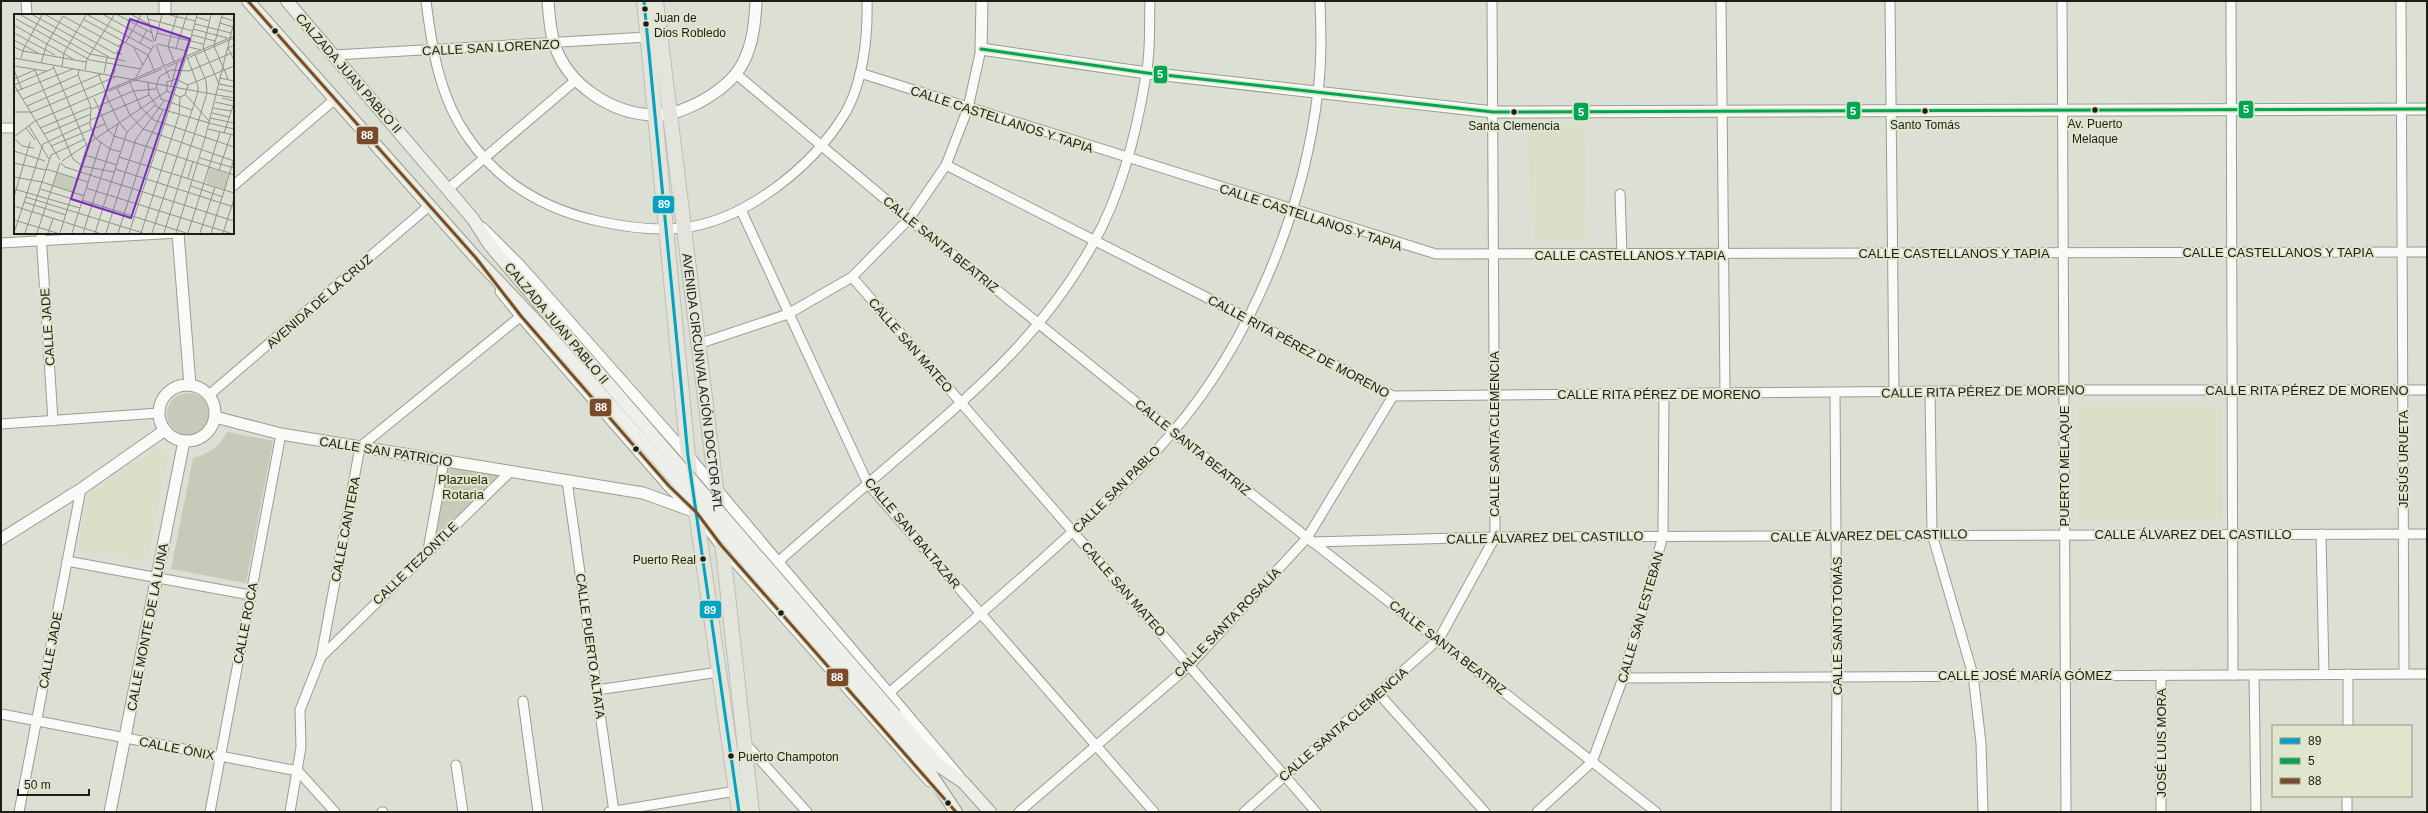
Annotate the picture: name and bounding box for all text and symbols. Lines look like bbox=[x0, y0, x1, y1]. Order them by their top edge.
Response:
unlabelled marker bbox=[640, 4, 650, 14]
street label: CALZADA JUAN PABLO II bbox=[293, 10, 405, 136]
place label: Juan de Dios Robledo bbox=[654, 11, 726, 40]
inset map bbox=[14, 14, 234, 234]
marker: Juan de Dios Robledo bbox=[641, 19, 651, 29]
unlabelled marker bbox=[270, 26, 280, 36]
street label: CALLE SAN LORENZO bbox=[422, 36, 560, 59]
line badge: 5 bbox=[1153, 65, 1168, 84]
text: 5 bbox=[1157, 68, 1163, 80]
street label: CALLE CASTELLANOS Y TAPIA bbox=[909, 83, 1095, 156]
line badge: 5 bbox=[2238, 100, 2254, 119]
line badge: 5 bbox=[1846, 101, 1861, 120]
line badge: 5 bbox=[1573, 102, 1589, 121]
text: 5 bbox=[2243, 103, 2249, 115]
text: 5 bbox=[1850, 105, 1856, 117]
marker: Av. Puerto Melaque bbox=[2090, 105, 2100, 115]
text: 5 bbox=[1578, 106, 1584, 118]
marker: Santo Tomás bbox=[1920, 106, 1930, 116]
marker: Santa Clemencia bbox=[1509, 107, 1519, 117]
place label: Av. Puerto Melaque bbox=[2068, 117, 2123, 146]
place label: Santo Tomás bbox=[1890, 118, 1960, 132]
place label: Santa Clemencia bbox=[1468, 119, 1560, 133]
line badge: 88 bbox=[356, 126, 379, 145]
text: 88 bbox=[361, 129, 373, 141]
street label: CALLE CASTELLANOS Y TAPIA bbox=[1218, 181, 1404, 254]
street label: CALLE SANTA BEATRIZ bbox=[880, 193, 1001, 296]
line badge: 89 bbox=[652, 195, 675, 214]
text: 89 bbox=[658, 198, 670, 210]
street label: CALLE CASTELLANOS Y TAPIA bbox=[2182, 245, 2374, 260]
street label: CALLE CASTELLANOS Y TAPIA bbox=[1858, 246, 2050, 261]
street label: CALLE CASTELLANOS Y TAPIA bbox=[1534, 248, 1726, 263]
street label: AVENIDA DE LA CRUZ bbox=[263, 251, 375, 352]
street label: AVENIDA CIRCUNVALACIÓN DOCTOR ATL bbox=[679, 252, 726, 512]
street label: CALZADA JUAN PABLO II bbox=[501, 260, 612, 387]
street label: CALLE JADE bbox=[37, 287, 58, 366]
street label: CALLE RITA PÉREZ DE MORENO bbox=[1205, 292, 1392, 401]
street label: CALLE SAN MATEO bbox=[865, 295, 956, 396]
street label: CALLE SANTA CLEMENCIA bbox=[1487, 351, 1502, 517]
street label: CALLE RITA PÉREZ DE MORENO bbox=[1881, 382, 2085, 401]
street label: CALLE RITA PÉREZ DE MORENO bbox=[2205, 383, 2409, 398]
street label: CALLE RITA PÉREZ DE MORENO bbox=[1557, 387, 1761, 402]
street label: CALLE SANTA BEATRIZ bbox=[1132, 396, 1253, 499]
line badge: 88 bbox=[589, 398, 612, 417]
text: 88 bbox=[595, 401, 607, 413]
street label: PUERTO MELAQUE bbox=[2057, 405, 2072, 526]
street label: JESÚS URUETA bbox=[2396, 410, 2411, 508]
street label: CALLE SAN PATRICIO bbox=[318, 434, 454, 469]
street label: CALLE SAN PABLO bbox=[1069, 442, 1163, 536]
unlabelled marker bbox=[631, 444, 641, 454]
park label: Plazuela Rotaria bbox=[438, 472, 489, 502]
street label: CALLE CANTERA bbox=[328, 475, 363, 583]
street label: CALLE SAN BALTAZAR bbox=[862, 475, 963, 592]
street label: CALLE TEZONTLE bbox=[370, 519, 461, 608]
street label: CALLE ÁLVAREZ DEL CASTILLO bbox=[1770, 526, 1968, 545]
street label: CALLE ÁLVAREZ DEL CASTILLO bbox=[2095, 527, 2292, 542]
street label: CALLE ÁLVAREZ DEL CASTILLO bbox=[1446, 528, 1644, 547]
street label: CALLE SAN MATEO bbox=[1078, 539, 1169, 640]
street label: CALLE MONTE DE LA LUNA bbox=[124, 542, 171, 712]
street label: CALLE SAN ESTEBAN bbox=[1615, 550, 1666, 684]
place label: Puerto Real bbox=[633, 553, 696, 567]
marker: Puerto Real bbox=[698, 554, 708, 564]
street label: CALLE SANTO TOMÁS bbox=[1830, 556, 1845, 695]
street label: CALLE SANTA ROSALÍA bbox=[1171, 564, 1284, 680]
street label: CALLE PUERTO ALTATA bbox=[573, 572, 608, 720]
street label: CALLE ROCA bbox=[230, 581, 261, 665]
street label: CALLE SANTA BEATRIZ bbox=[1386, 597, 1509, 698]
line badge: 89 bbox=[699, 600, 722, 619]
text: 89 bbox=[704, 604, 716, 616]
unlabelled marker bbox=[776, 608, 786, 618]
street label: CALLE JADE bbox=[36, 610, 65, 690]
street label: CALLE SANTA CLEMENCIA bbox=[1276, 664, 1411, 784]
line badge: 88 bbox=[826, 668, 849, 687]
street label: CALLE JOSÉ MARÍA GÓMEZ bbox=[1938, 668, 2112, 683]
text: 88 bbox=[831, 671, 843, 683]
street label: JOSÉ LUIS MORA bbox=[2154, 688, 2169, 798]
legend bbox=[2272, 725, 2412, 797]
street label: CALLE ÓNIX bbox=[138, 734, 216, 763]
text: 89 bbox=[2308, 734, 2322, 748]
place label: Puerto Champoton bbox=[738, 750, 839, 764]
marker: Puerto Champoton bbox=[726, 751, 736, 761]
text: 5 bbox=[2308, 754, 2315, 768]
scale bar bbox=[18, 771, 89, 797]
text: 88 bbox=[2308, 774, 2322, 788]
text: 50 m bbox=[24, 778, 51, 792]
unlabelled marker bbox=[943, 798, 953, 808]

